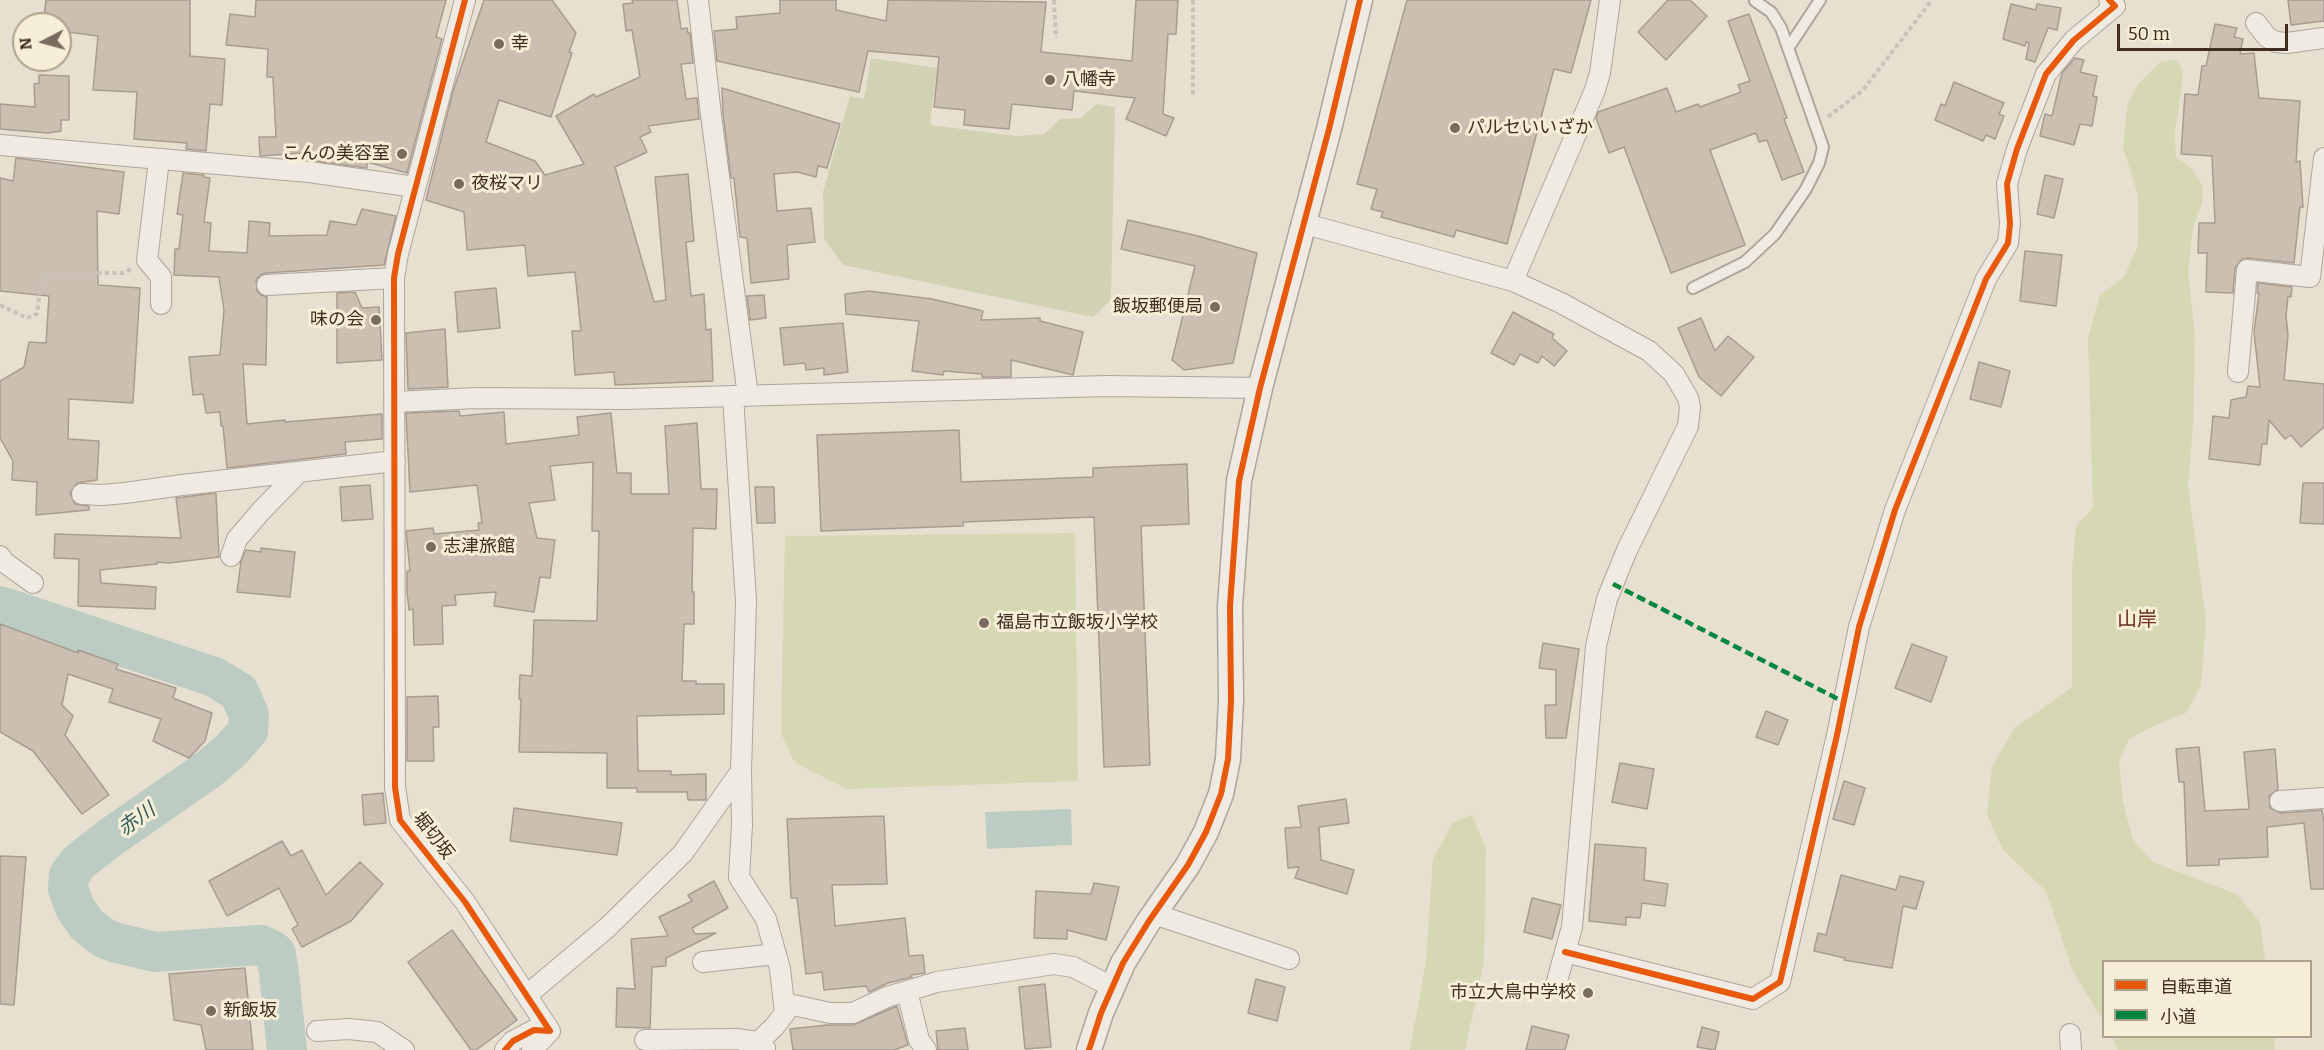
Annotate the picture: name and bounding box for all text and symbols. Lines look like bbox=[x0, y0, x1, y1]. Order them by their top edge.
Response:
north arrow bbox=[12, 12, 72, 72]
scale bar bbox=[2120, 12, 2291, 50]
text: 50 m bbox=[2128, 23, 2170, 45]
place label: 幸 bbox=[511, 33, 529, 55]
text: N bbox=[15, 37, 36, 51]
marker: 幸 bbox=[492, 37, 506, 51]
place label: 八幡寺 bbox=[1062, 69, 1116, 91]
marker: 八幡寺 bbox=[1043, 73, 1057, 87]
place label: パルセいいざか bbox=[1467, 117, 1593, 139]
marker: パルセいいざか bbox=[1448, 121, 1462, 135]
place label: こんの美容室 bbox=[282, 143, 390, 165]
marker: こんの美容室 bbox=[395, 147, 409, 161]
place label: 夜桜マリ bbox=[471, 173, 543, 195]
marker: 夜桜マリ bbox=[452, 177, 466, 191]
place label: 飯坂郵便局 bbox=[1113, 296, 1203, 318]
marker: 飯坂郵便局 bbox=[1208, 300, 1222, 314]
place label: 味の会 bbox=[310, 309, 364, 331]
marker: 味の会 bbox=[369, 313, 383, 327]
place label: 志津旅館 bbox=[443, 536, 515, 558]
marker: 志津旅館 bbox=[424, 540, 438, 554]
district label: 山岸 bbox=[2117, 608, 2157, 632]
place label: 福島市立飯坂小学校 bbox=[996, 612, 1158, 634]
marker: 福島市立飯坂小学校 bbox=[977, 616, 991, 630]
water label: 赤川 bbox=[114, 799, 160, 841]
street label: 堀切坂 bbox=[408, 808, 458, 864]
legend bbox=[2102, 960, 2312, 1038]
text: 自転車道 bbox=[2160, 976, 2232, 998]
place label: 市立大鳥中学校 bbox=[1450, 982, 1576, 1004]
marker: 市立大鳥中学校 bbox=[1581, 986, 1595, 1000]
place label: 新飯坂 bbox=[223, 1000, 277, 1022]
marker: 新飯坂 bbox=[204, 1004, 218, 1018]
text: 小道 bbox=[2160, 1006, 2196, 1028]

